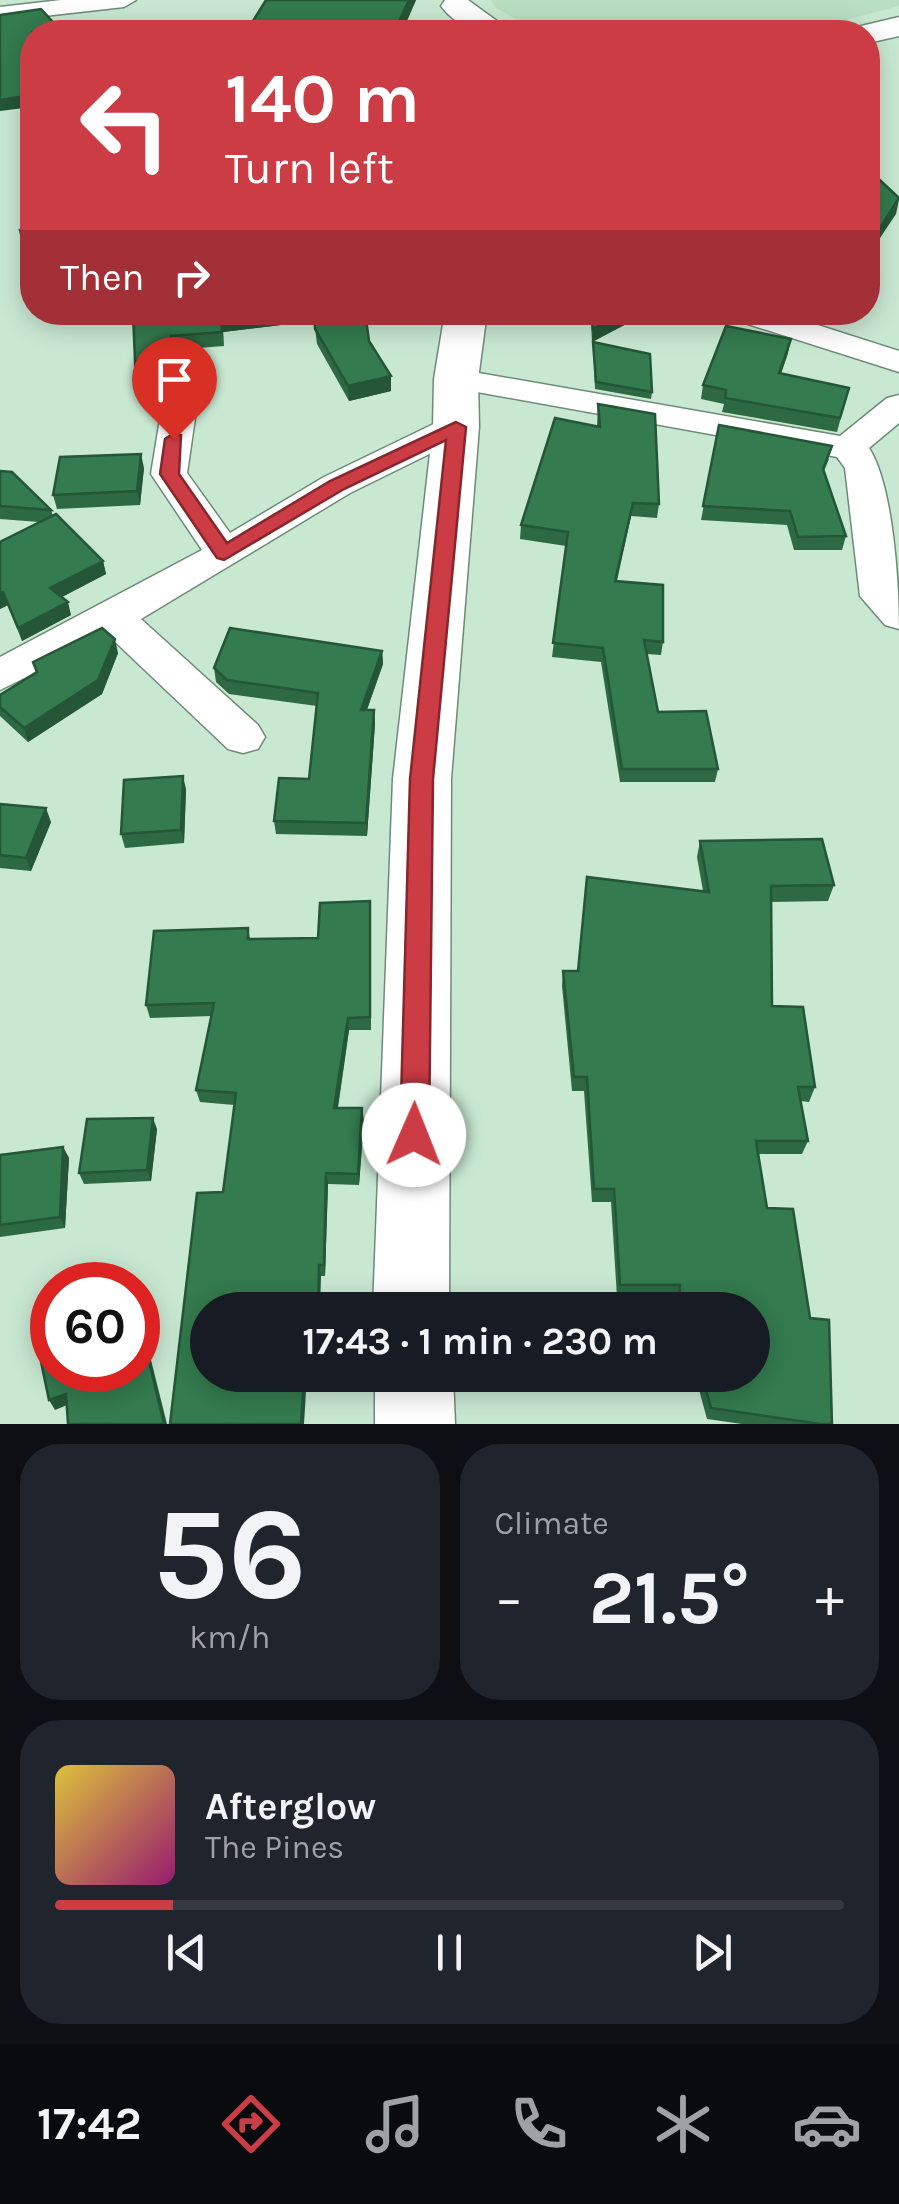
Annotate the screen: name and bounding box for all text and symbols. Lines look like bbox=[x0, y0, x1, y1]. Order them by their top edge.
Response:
text: 140 m bbox=[225, 58, 420, 140]
icon: left bbox=[60, 60, 190, 190]
text: Turn left bbox=[225, 142, 394, 194]
icon: right bbox=[164, 250, 219, 305]
text: Then bbox=[60, 255, 144, 300]
pin bbox=[132, 337, 217, 440]
icon: arrive bbox=[147, 352, 202, 407]
position arrow bbox=[362, 1083, 466, 1187]
speed limit sign: 60 bbox=[30, 1262, 160, 1392]
text: 17:43 · 1 min · 230 m bbox=[302, 1319, 658, 1364]
text: 56 bbox=[152, 1478, 307, 1630]
text: Climate bbox=[495, 1505, 609, 1542]
text: 21.5° bbox=[589, 1554, 750, 1642]
text: − bbox=[495, 1566, 523, 1630]
text: + bbox=[815, 1566, 844, 1630]
text: km/h bbox=[189, 1619, 270, 1656]
text: Afterglow bbox=[205, 1784, 376, 1829]
text: The Pines bbox=[205, 1829, 344, 1866]
icon: previous bbox=[159, 1925, 214, 1980]
icon: pause bbox=[422, 1925, 477, 1980]
icon: next bbox=[685, 1925, 740, 1980]
icon: directions bbox=[216, 2089, 286, 2159]
icon: music bbox=[360, 2089, 430, 2159]
icon: phone bbox=[504, 2089, 574, 2159]
icon: climate bbox=[648, 2089, 718, 2159]
icon: car bbox=[792, 2089, 862, 2159]
text: 17:42 bbox=[37, 2098, 142, 2150]

